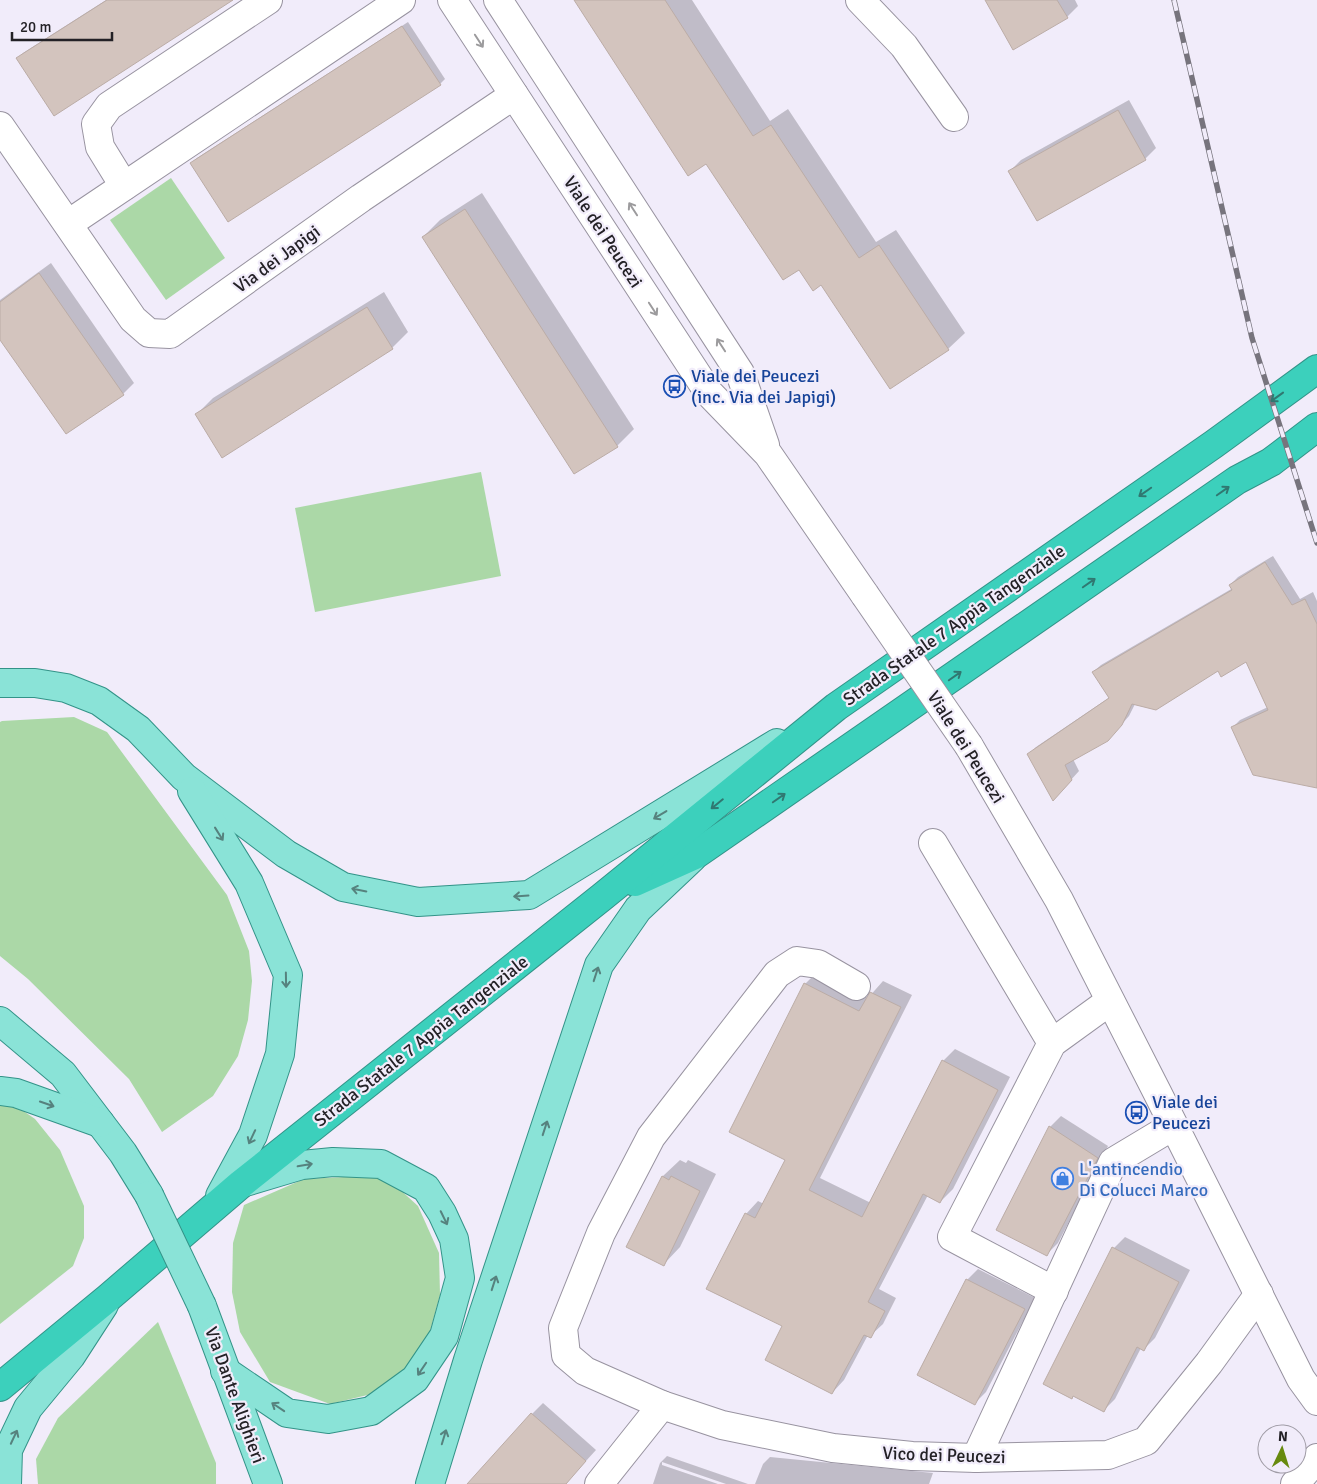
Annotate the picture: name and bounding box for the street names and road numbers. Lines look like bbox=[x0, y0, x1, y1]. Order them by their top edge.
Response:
street label: Viale dei Peucezi bbox=[559, 172, 647, 292]
street label: Via dei Japigi bbox=[230, 220, 324, 298]
street label: Strada Statale 7 Appia Tangenziale bbox=[839, 540, 1069, 710]
street label: Viale dei Peucezi bbox=[923, 687, 1009, 807]
street label: Strada Statale 7 Appia Tangenziale bbox=[309, 950, 533, 1132]
street label: Via Dante Alighieri bbox=[200, 1324, 270, 1466]
street label: Vico dei Peucezi bbox=[882, 1442, 1006, 1468]

